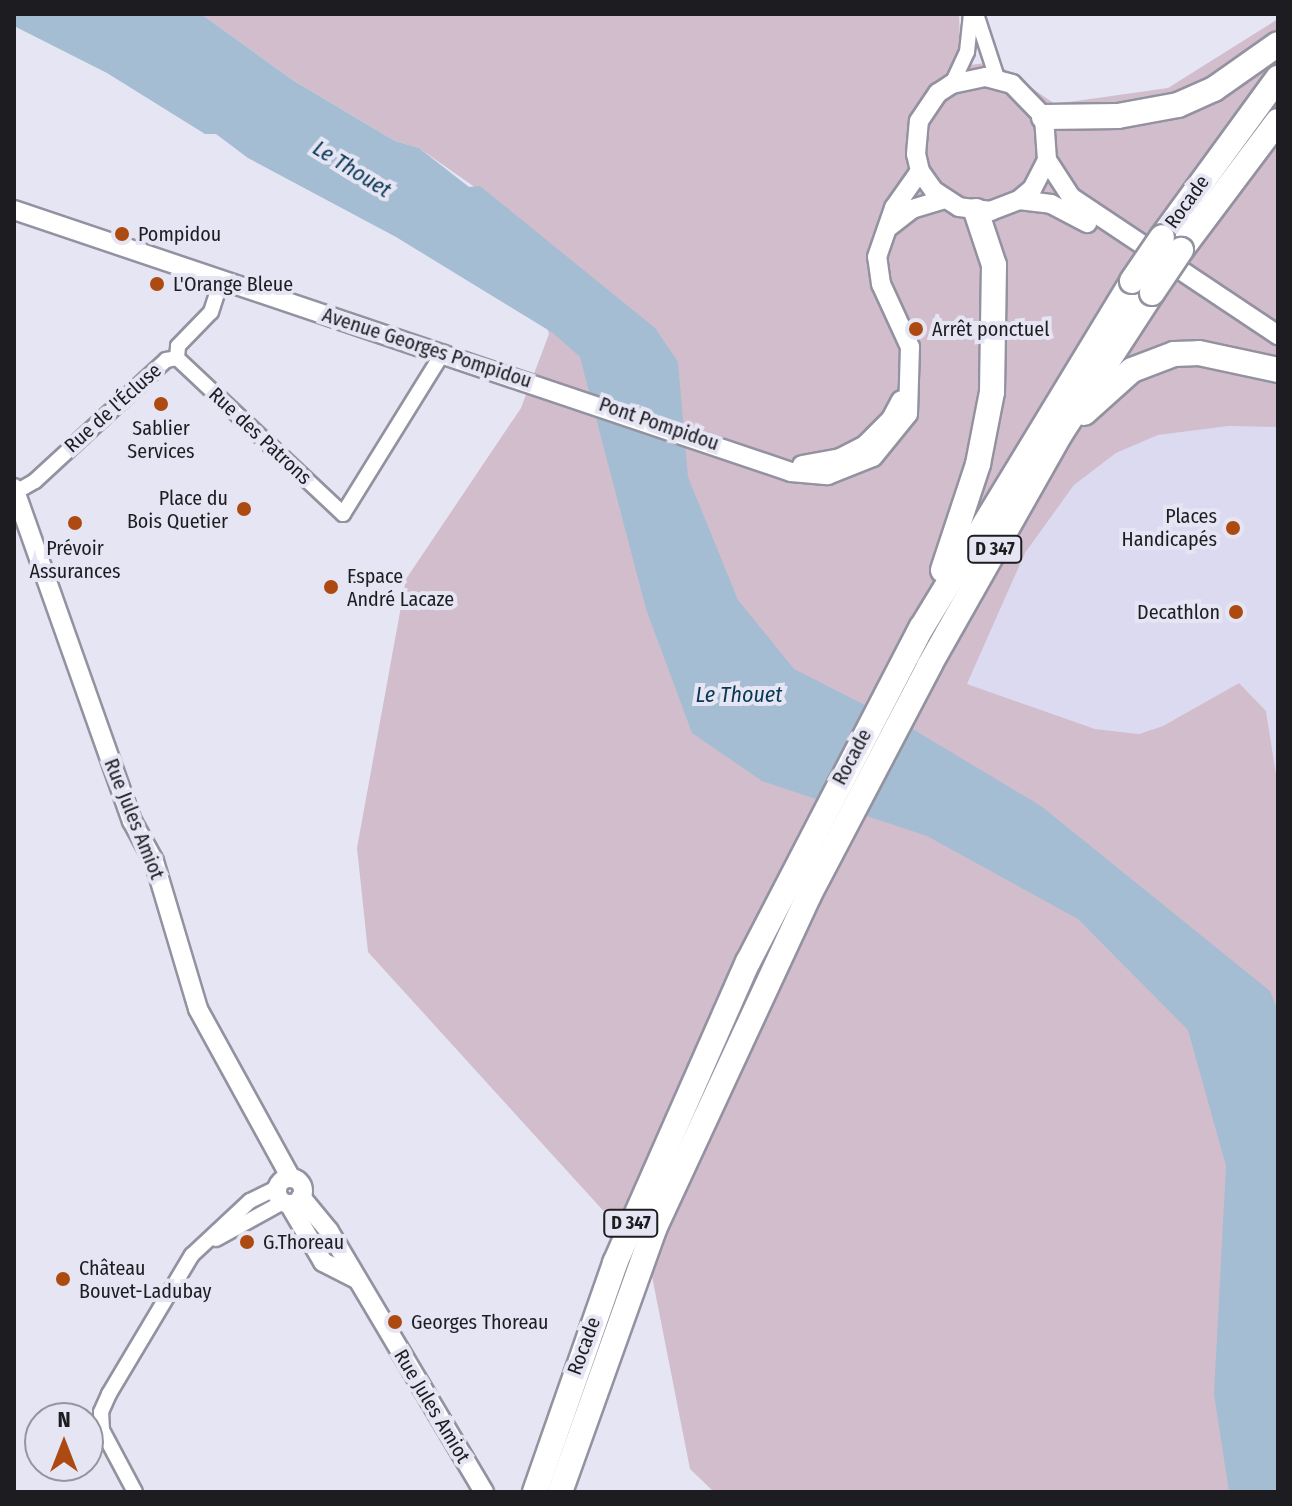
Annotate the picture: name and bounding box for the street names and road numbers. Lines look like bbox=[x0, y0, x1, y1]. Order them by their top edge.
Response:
street label: Rocade bbox=[1160, 171, 1214, 233]
street label: Avenue Georges Pompidou bbox=[319, 303, 535, 393]
street label: Rue de l'Écluse bbox=[60, 358, 166, 458]
street label: Rue des Patrons bbox=[204, 382, 316, 490]
street label: Pont Pompidou bbox=[596, 392, 722, 456]
road number: D 347 bbox=[967, 535, 1023, 563]
street label: Rocade bbox=[827, 725, 877, 789]
street label: Rue Jules Amiot bbox=[99, 755, 169, 883]
road number: D 347 bbox=[603, 1209, 659, 1237]
street label: Rocade bbox=[562, 1314, 606, 1378]
street label: Rue Jules Amiot bbox=[389, 1345, 475, 1467]

